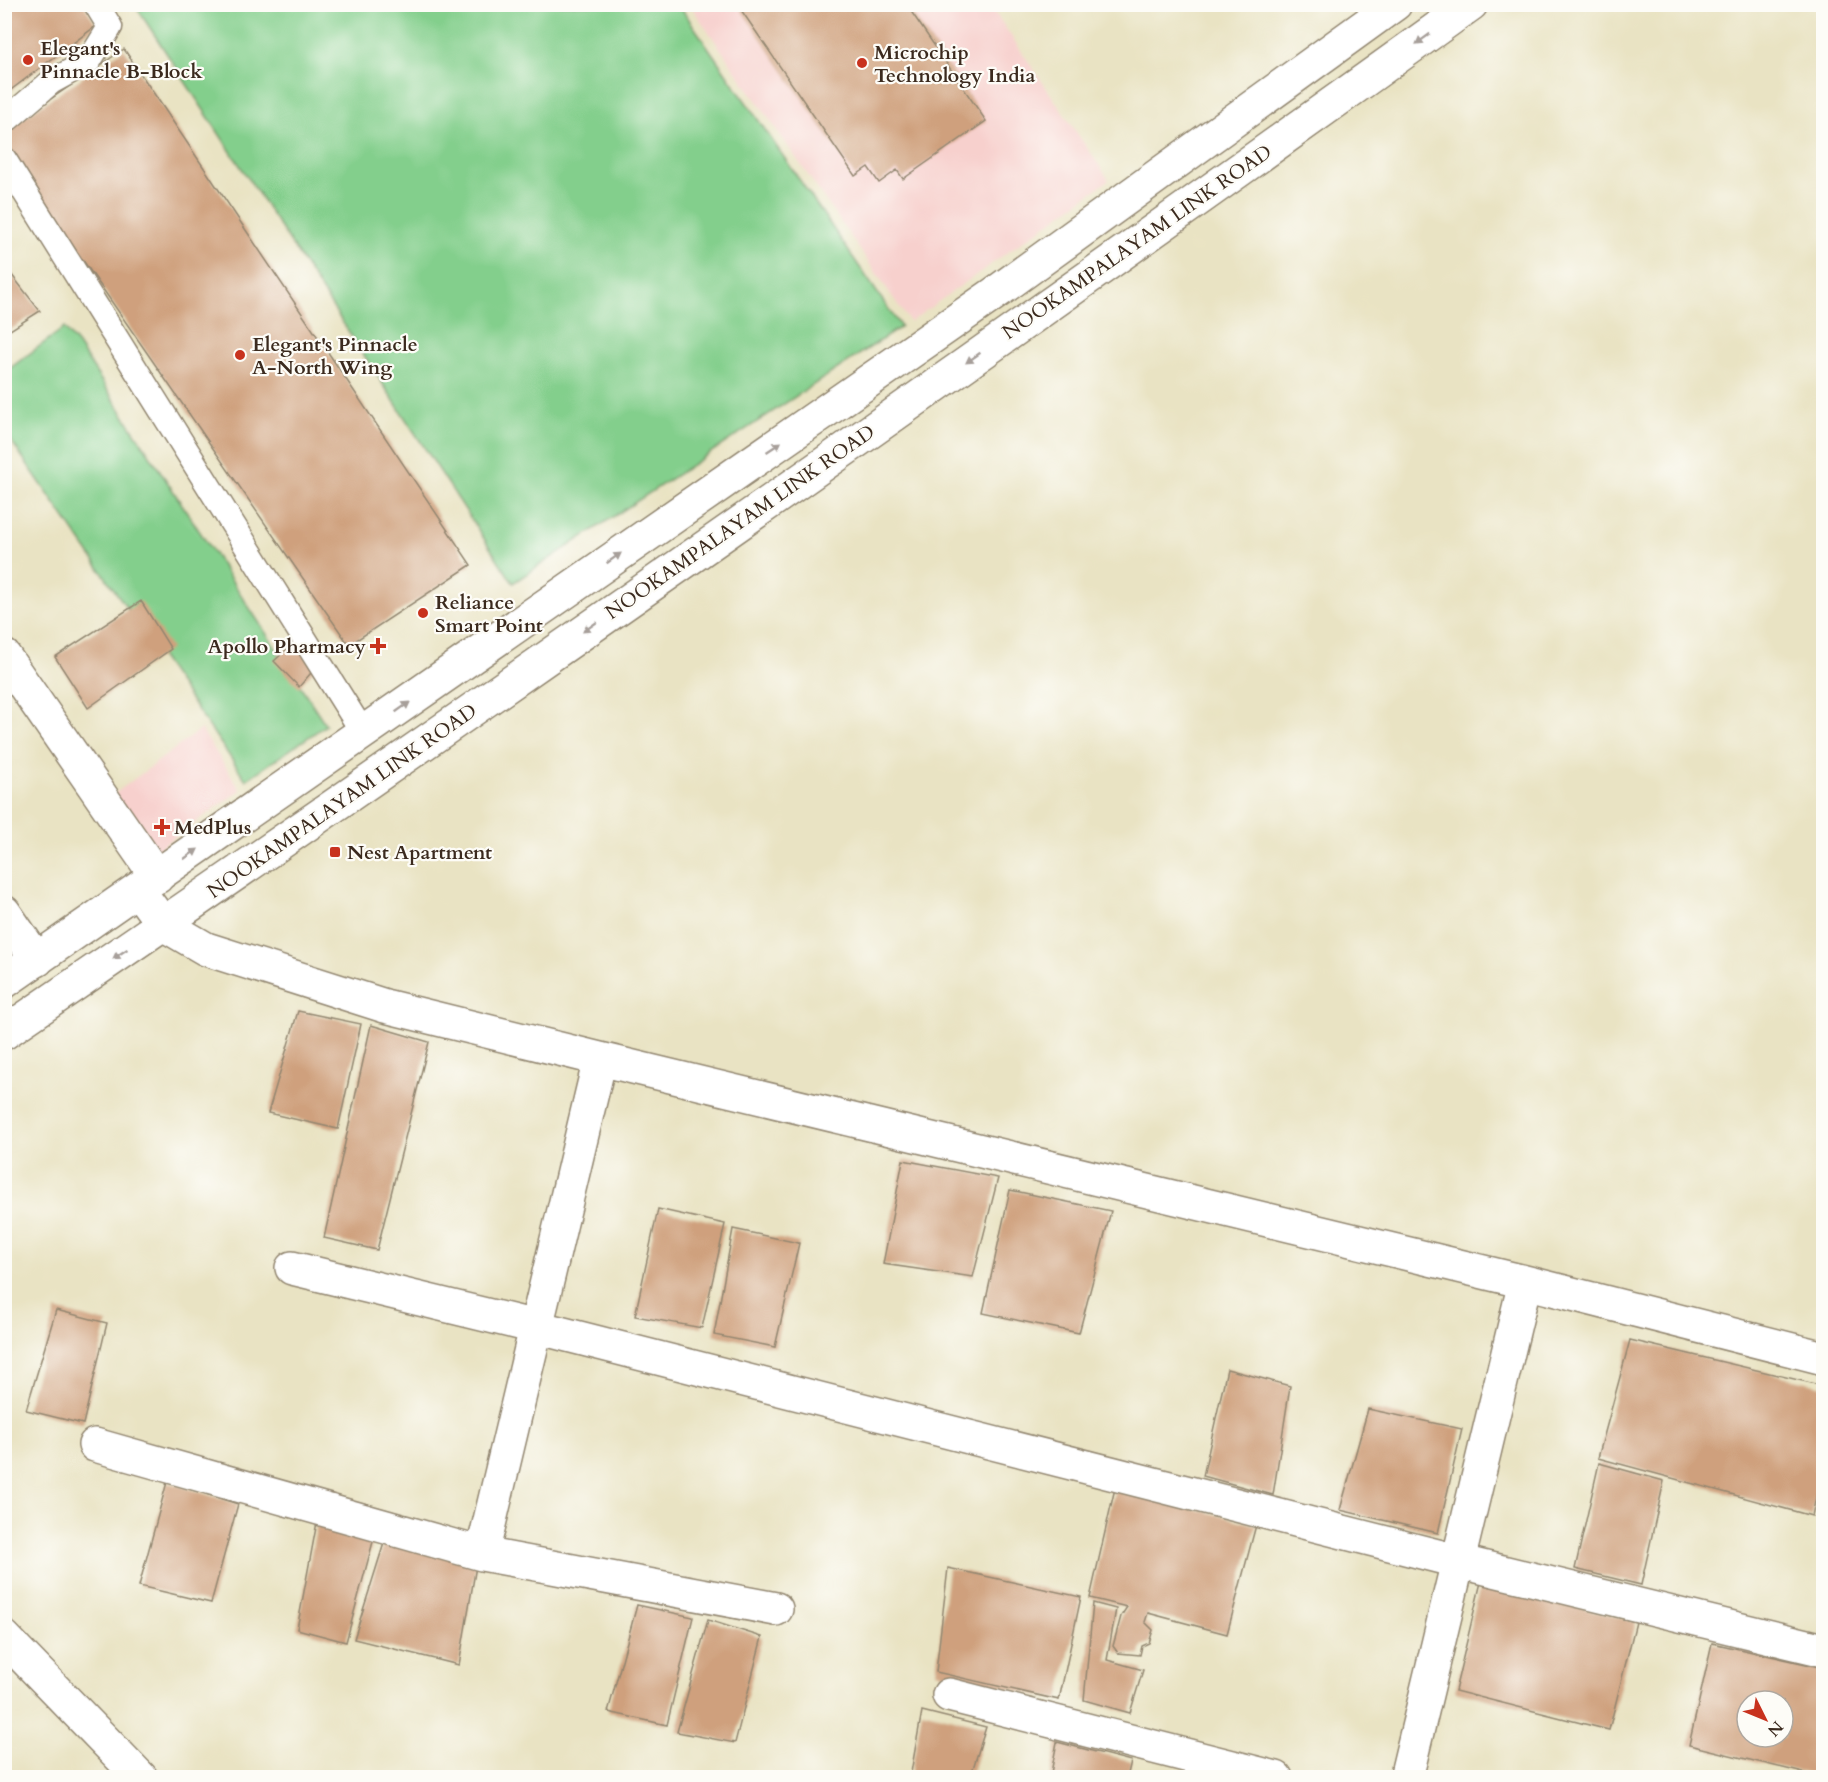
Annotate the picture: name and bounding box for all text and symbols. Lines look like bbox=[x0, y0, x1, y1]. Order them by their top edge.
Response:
one-way arrow bbox=[1416, 33, 1432, 45]
place label: Elegant's Pinnacle B-Block bbox=[40, 35, 203, 85]
place label: Microchip Technology India bbox=[874, 39, 1035, 89]
marker: Elegant's Pinnacle B-Block bbox=[21, 53, 35, 67]
marker: Microchip Technology India bbox=[855, 56, 869, 70]
street label: NOOKAMPALAYAM LINK ROAD bbox=[997, 138, 1277, 346]
place label: Elegant's Pinnacle A-North Wing bbox=[252, 331, 418, 381]
marker: Elegant's Pinnacle A-North Wing bbox=[233, 348, 247, 362]
one-way arrow bbox=[966, 352, 982, 364]
street label: NOOKAMPALAYAM LINK ROAD bbox=[600, 418, 880, 626]
one-way arrow bbox=[766, 442, 782, 453]
one-way arrow bbox=[605, 552, 621, 564]
place label: Reliance Smart Point bbox=[435, 589, 543, 639]
marker: Reliance Smart Point bbox=[416, 606, 430, 620]
one-way arrow bbox=[583, 621, 599, 633]
place label: Apollo Pharmacy bbox=[208, 633, 367, 660]
marker: Apollo Pharmacy bbox=[371, 639, 385, 653]
street label: NOOKAMPALAYAM LINK ROAD bbox=[202, 697, 482, 905]
one-way arrow bbox=[394, 701, 410, 713]
place label: MedPlus bbox=[174, 814, 251, 841]
marker: MedPlus bbox=[155, 820, 169, 834]
place label: Nest Apartment bbox=[347, 839, 492, 866]
marker: Nest Apartment bbox=[328, 845, 342, 859]
one-way arrow bbox=[183, 849, 199, 860]
one-way arrow bbox=[112, 948, 128, 960]
north arrow bbox=[1735, 1689, 1795, 1749]
text: N bbox=[1762, 1716, 1788, 1741]

